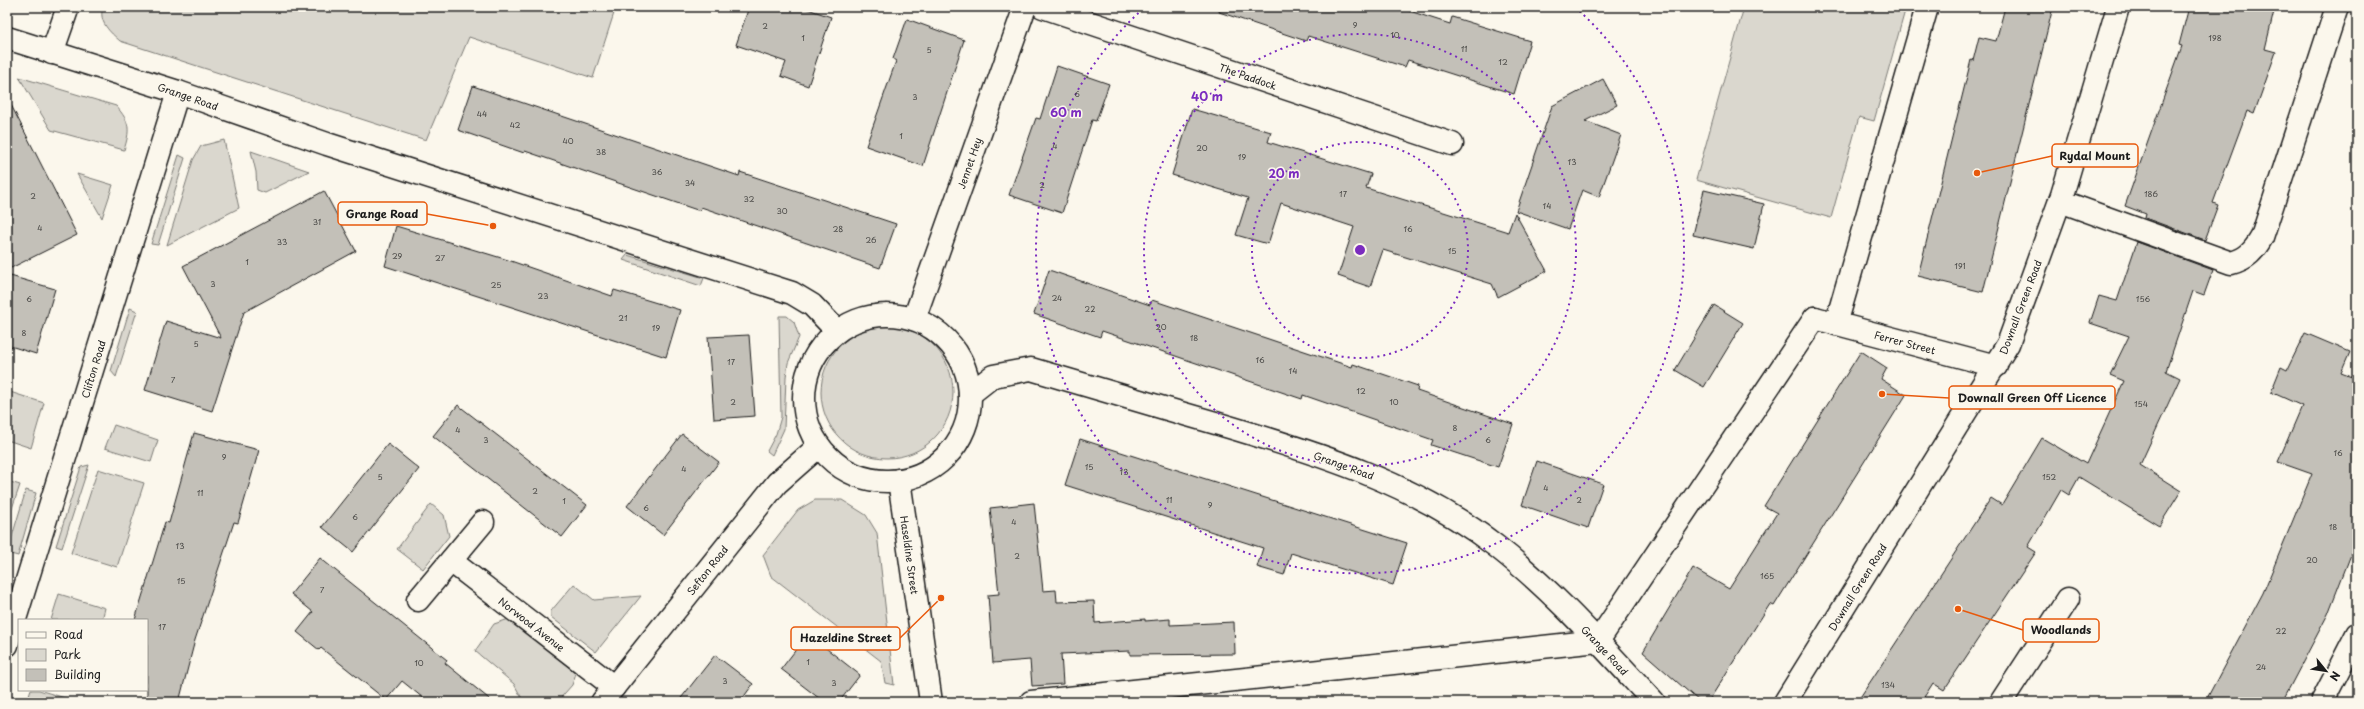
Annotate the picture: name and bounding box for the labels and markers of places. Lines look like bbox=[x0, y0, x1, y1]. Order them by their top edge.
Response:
callout: Rydal Mount bbox=[2052, 144, 2138, 167]
callout: Grange Road bbox=[338, 202, 427, 225]
centre of rings bbox=[1353, 243, 1367, 257]
callout: Downall Green Off Licence bbox=[1949, 386, 2115, 409]
callout: Woodlands bbox=[2023, 619, 2099, 642]
callout: Hazeldine Street bbox=[791, 627, 900, 650]

